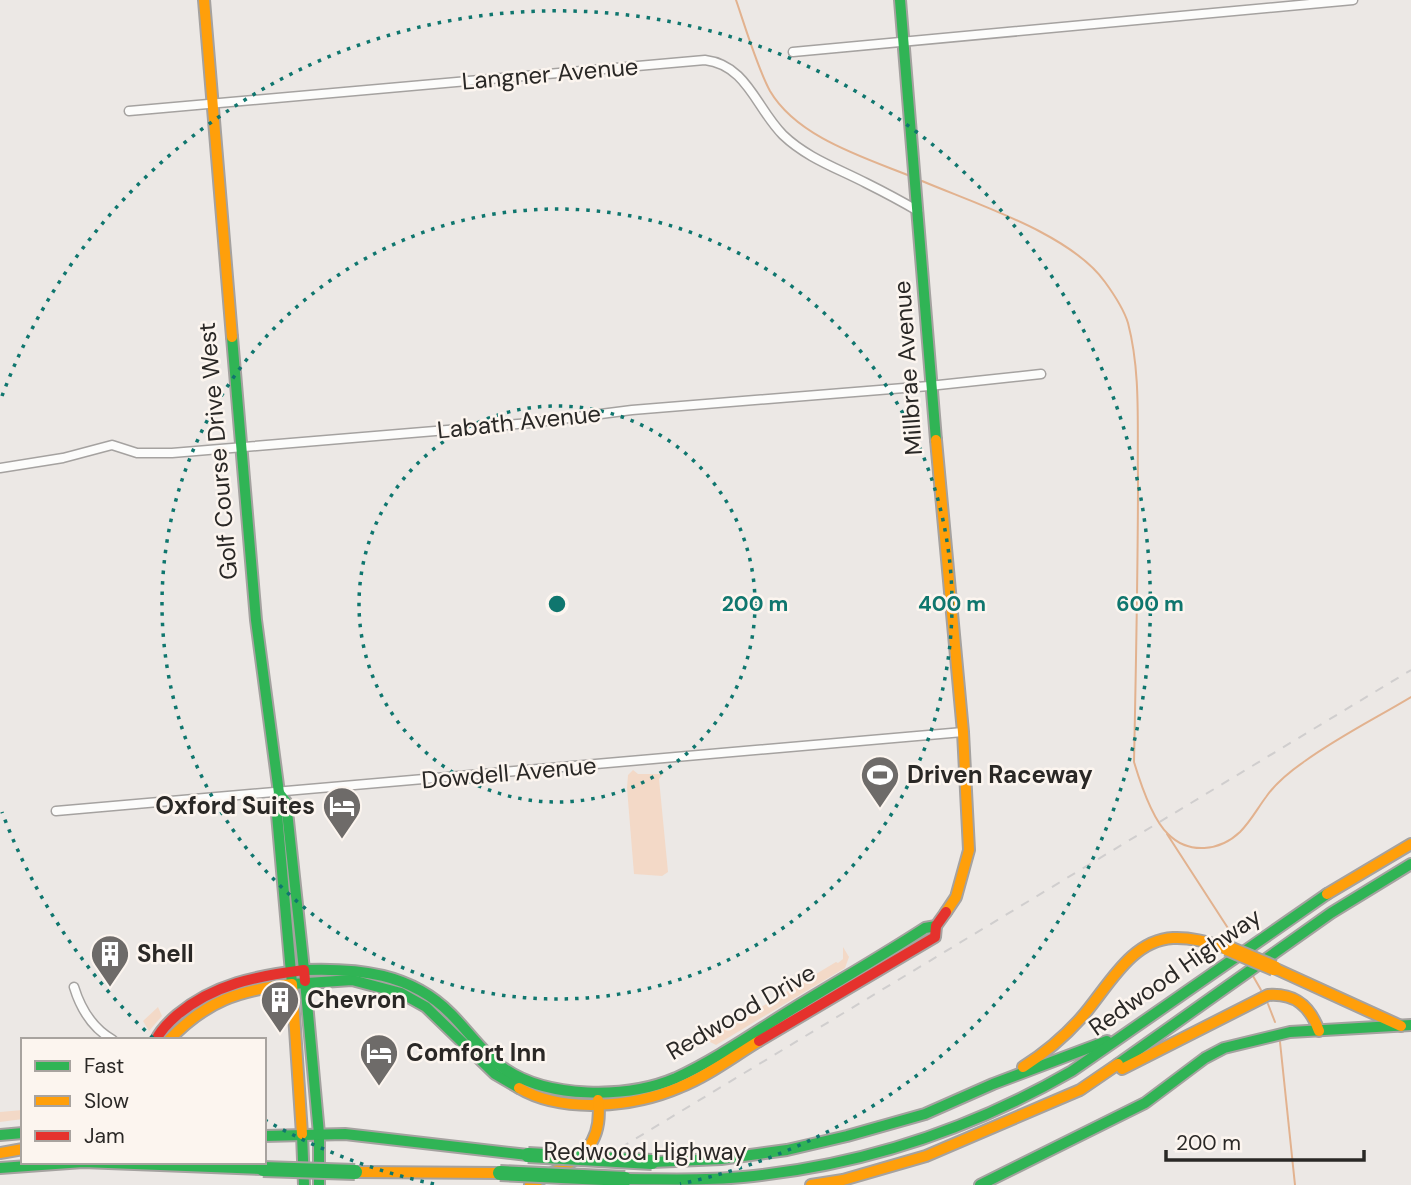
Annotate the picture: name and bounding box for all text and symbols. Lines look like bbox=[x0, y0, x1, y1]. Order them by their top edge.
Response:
street label: Langner Avenue bbox=[460, 50, 640, 97]
street label: Millbrae Avenue bbox=[886, 280, 929, 456]
street label: Golf Course Drive West bbox=[191, 321, 244, 581]
street label: Labath Avenue bbox=[435, 397, 602, 446]
text: 200 m bbox=[722, 590, 788, 618]
text: 400 m bbox=[918, 590, 986, 618]
text: 600 m bbox=[1116, 590, 1184, 618]
centre of rings bbox=[545, 592, 569, 616]
street label: Dowdell Avenue bbox=[420, 749, 598, 796]
sports icon: Driven Raceway bbox=[859, 754, 901, 809]
place label: Driven Raceway bbox=[907, 759, 1093, 790]
hotel icon: Oxford Suites bbox=[321, 785, 363, 840]
place label: Oxford Suites bbox=[155, 790, 315, 821]
street label: Redwood Highway bbox=[1083, 901, 1267, 1043]
building icon: Shell bbox=[89, 933, 131, 988]
place label: Shell bbox=[137, 938, 194, 969]
street label: Redwood Drive bbox=[661, 956, 821, 1067]
building icon: Chevron bbox=[259, 979, 301, 1034]
place label: Chevron bbox=[307, 984, 406, 1015]
hotel icon: Comfort Inn bbox=[358, 1032, 400, 1087]
place label: Comfort Inn bbox=[406, 1037, 546, 1068]
legend bbox=[21, 1038, 266, 1164]
text: Fast bbox=[84, 1052, 124, 1080]
text: Slow bbox=[84, 1087, 129, 1115]
scale bar bbox=[1166, 1118, 1364, 1162]
text: Jam bbox=[84, 1122, 125, 1150]
text: 200 m bbox=[1176, 1129, 1241, 1157]
street label: Redwood Highway bbox=[543, 1136, 747, 1167]

